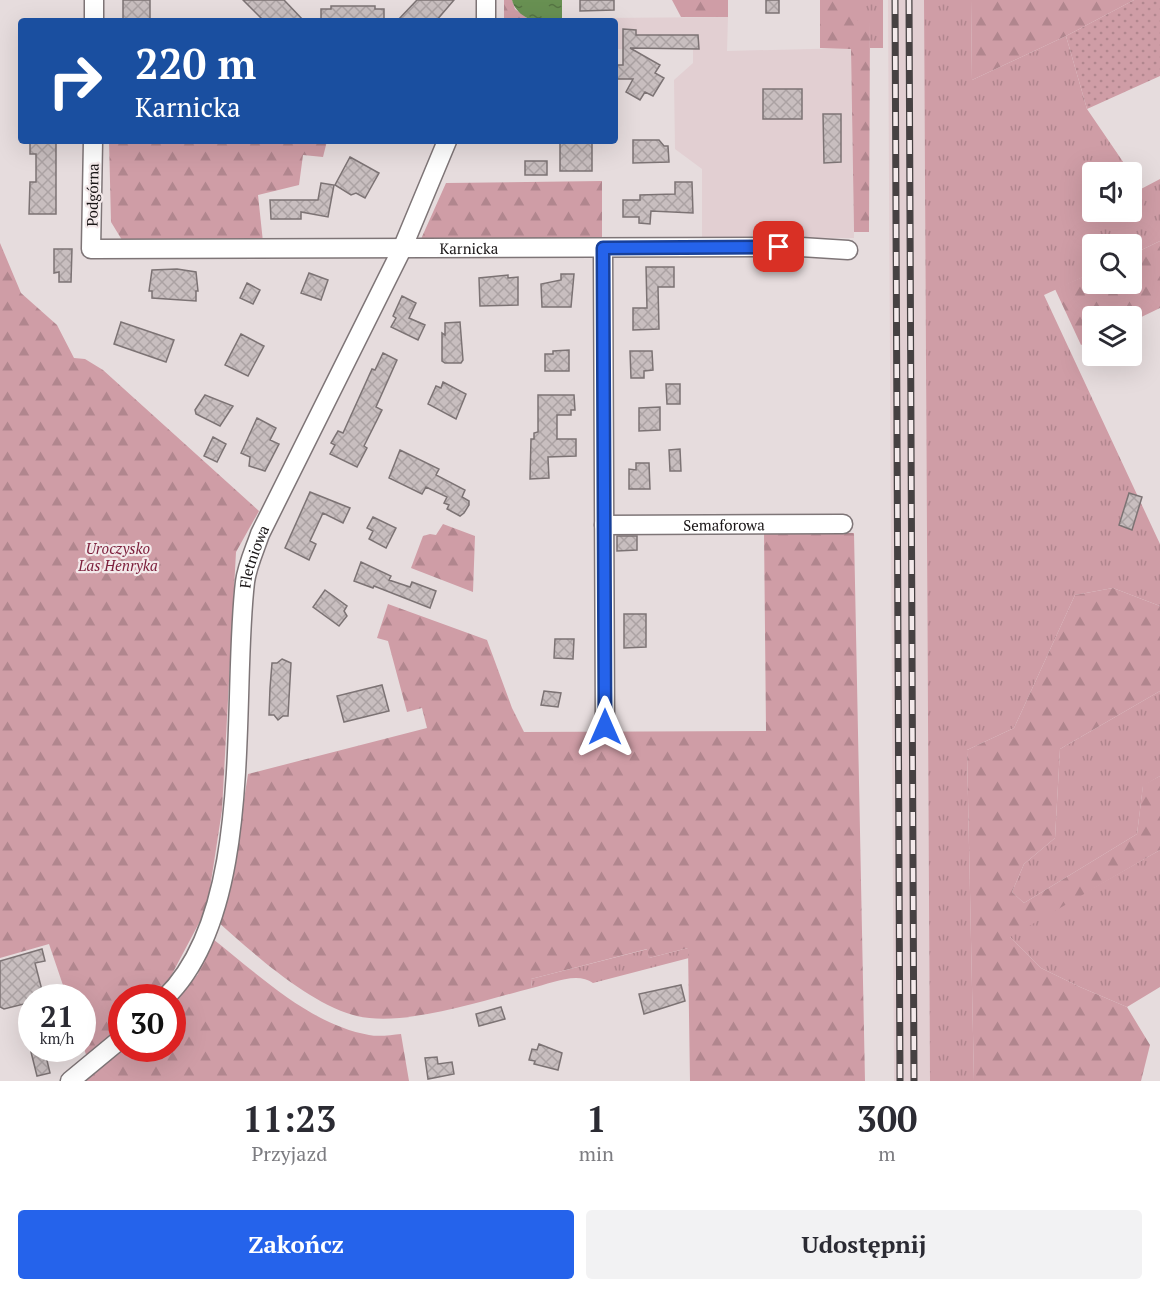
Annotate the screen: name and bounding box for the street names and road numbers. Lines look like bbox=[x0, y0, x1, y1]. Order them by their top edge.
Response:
street label: Podgórna bbox=[81, 163, 103, 227]
street label: Karnicka bbox=[440, 238, 499, 258]
street label: Semaforowa bbox=[683, 514, 765, 535]
street label: Fletniowa bbox=[234, 521, 273, 589]

